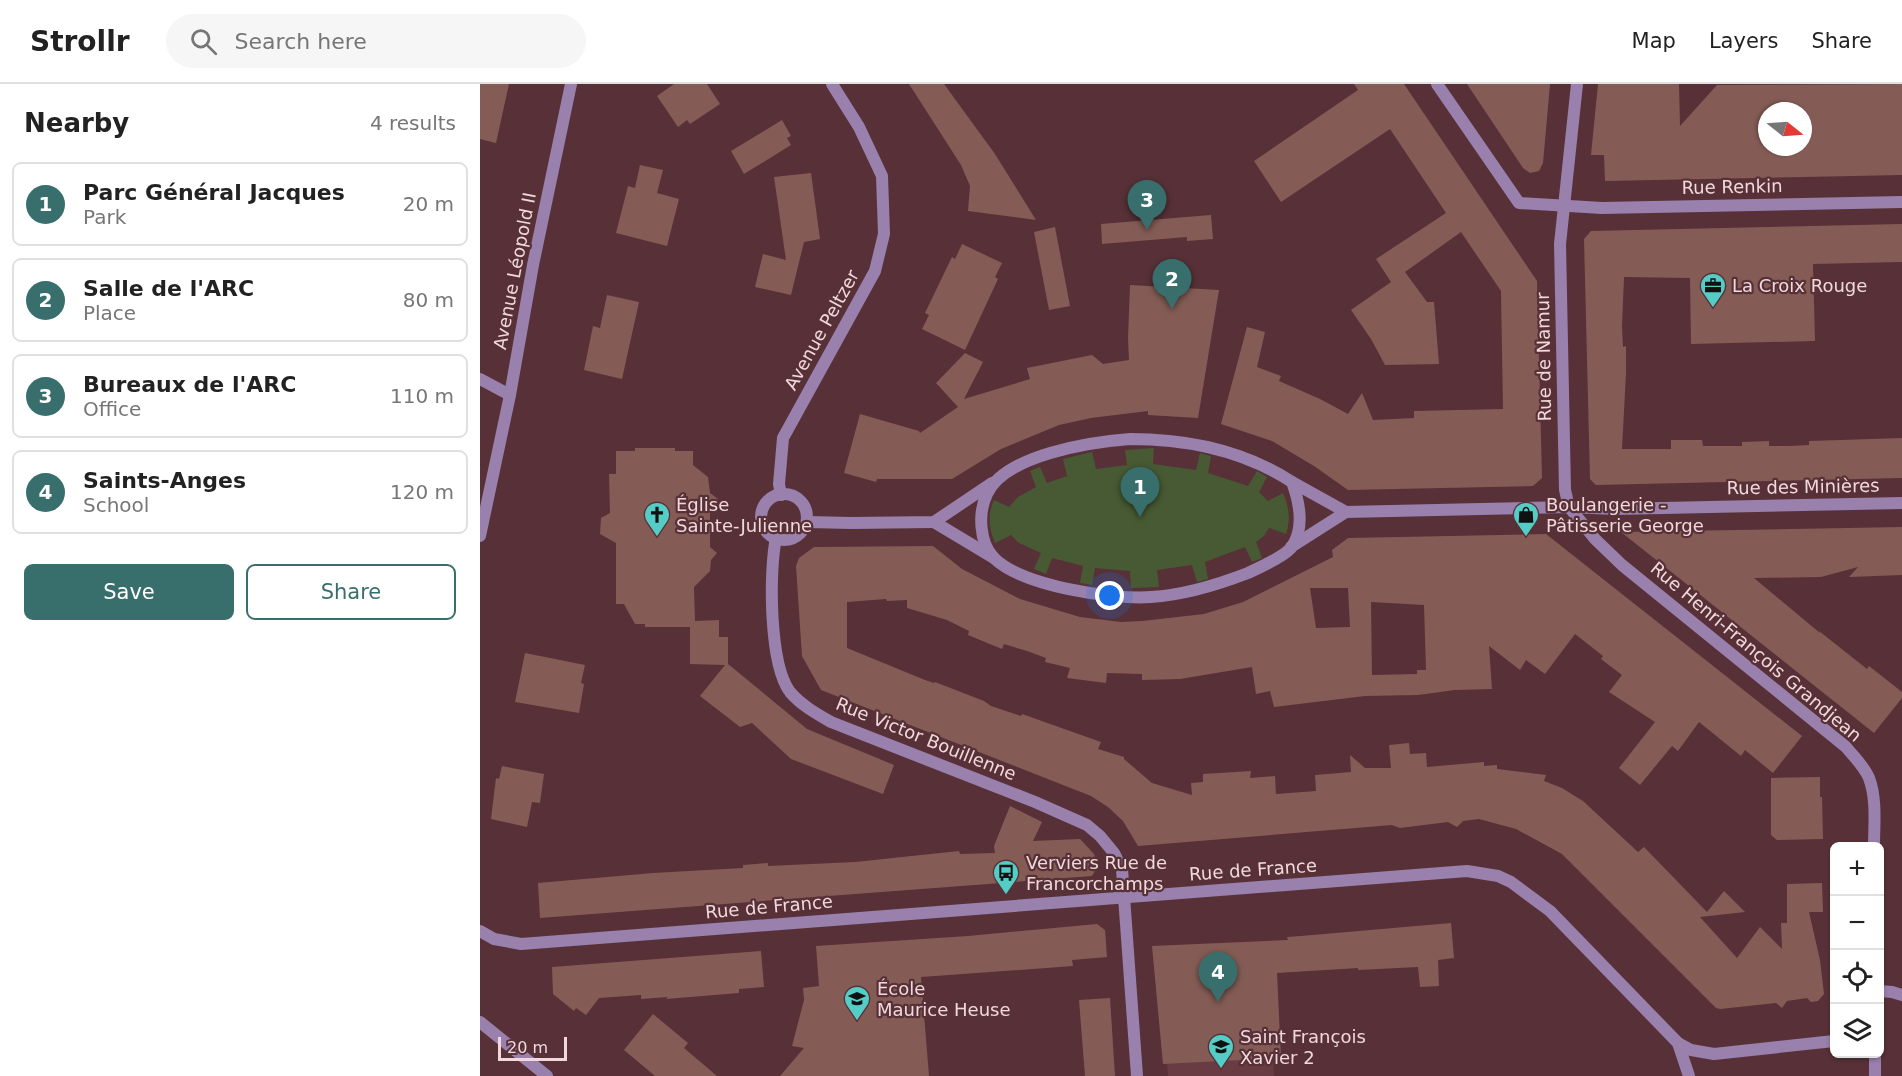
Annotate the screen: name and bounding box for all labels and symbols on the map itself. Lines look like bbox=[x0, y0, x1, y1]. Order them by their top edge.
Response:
north arrow bbox=[1758, 102, 1812, 156]
street label: Rue Renkin bbox=[1681, 175, 1783, 198]
pin: 3 bbox=[1128, 180, 1166, 230]
street label: Avenue Léopold II bbox=[489, 191, 540, 351]
pin: 2 bbox=[1152, 260, 1192, 309]
street label: Avenue Peltzer bbox=[780, 266, 863, 393]
office icon: La Croix Rouge bbox=[1698, 271, 1728, 309]
place label: La Croix Rouge bbox=[1732, 275, 1867, 296]
street label: Rue de Namur bbox=[1532, 292, 1555, 422]
pin: 1 bbox=[1120, 468, 1160, 517]
street label: Rue des Minières bbox=[1726, 475, 1880, 498]
place label: Église Sainte-Julienne bbox=[676, 494, 812, 536]
place label: Boulangerie - Pâtisserie George bbox=[1546, 494, 1704, 536]
church icon: Église Sainte-Julienne bbox=[642, 500, 672, 538]
shop icon: Boulangerie - Pâtisserie George bbox=[1511, 500, 1541, 538]
street label: Rue Henri-François Grandjean bbox=[1647, 557, 1866, 746]
your location bbox=[1095, 581, 1124, 610]
street label: Rue Victor Bouillenne bbox=[833, 693, 1019, 784]
place label: Verviers Rue de Francorchamps bbox=[1026, 852, 1167, 894]
street label: Rue de France bbox=[1188, 855, 1318, 884]
bus stop icon: Verviers Rue de Francorchamps bbox=[991, 858, 1021, 896]
street label: Rue de France bbox=[704, 890, 834, 923]
pin: 4 bbox=[1198, 952, 1238, 1002]
place label: École Maurice Heuse bbox=[877, 978, 1011, 1020]
school or university icon: École Maurice Heuse bbox=[842, 984, 872, 1022]
place label: Saint François Xavier 2 bbox=[1240, 1026, 1366, 1068]
school or university icon: Saint François Xavier 2 bbox=[1206, 1032, 1236, 1070]
scale bar bbox=[498, 1034, 567, 1062]

